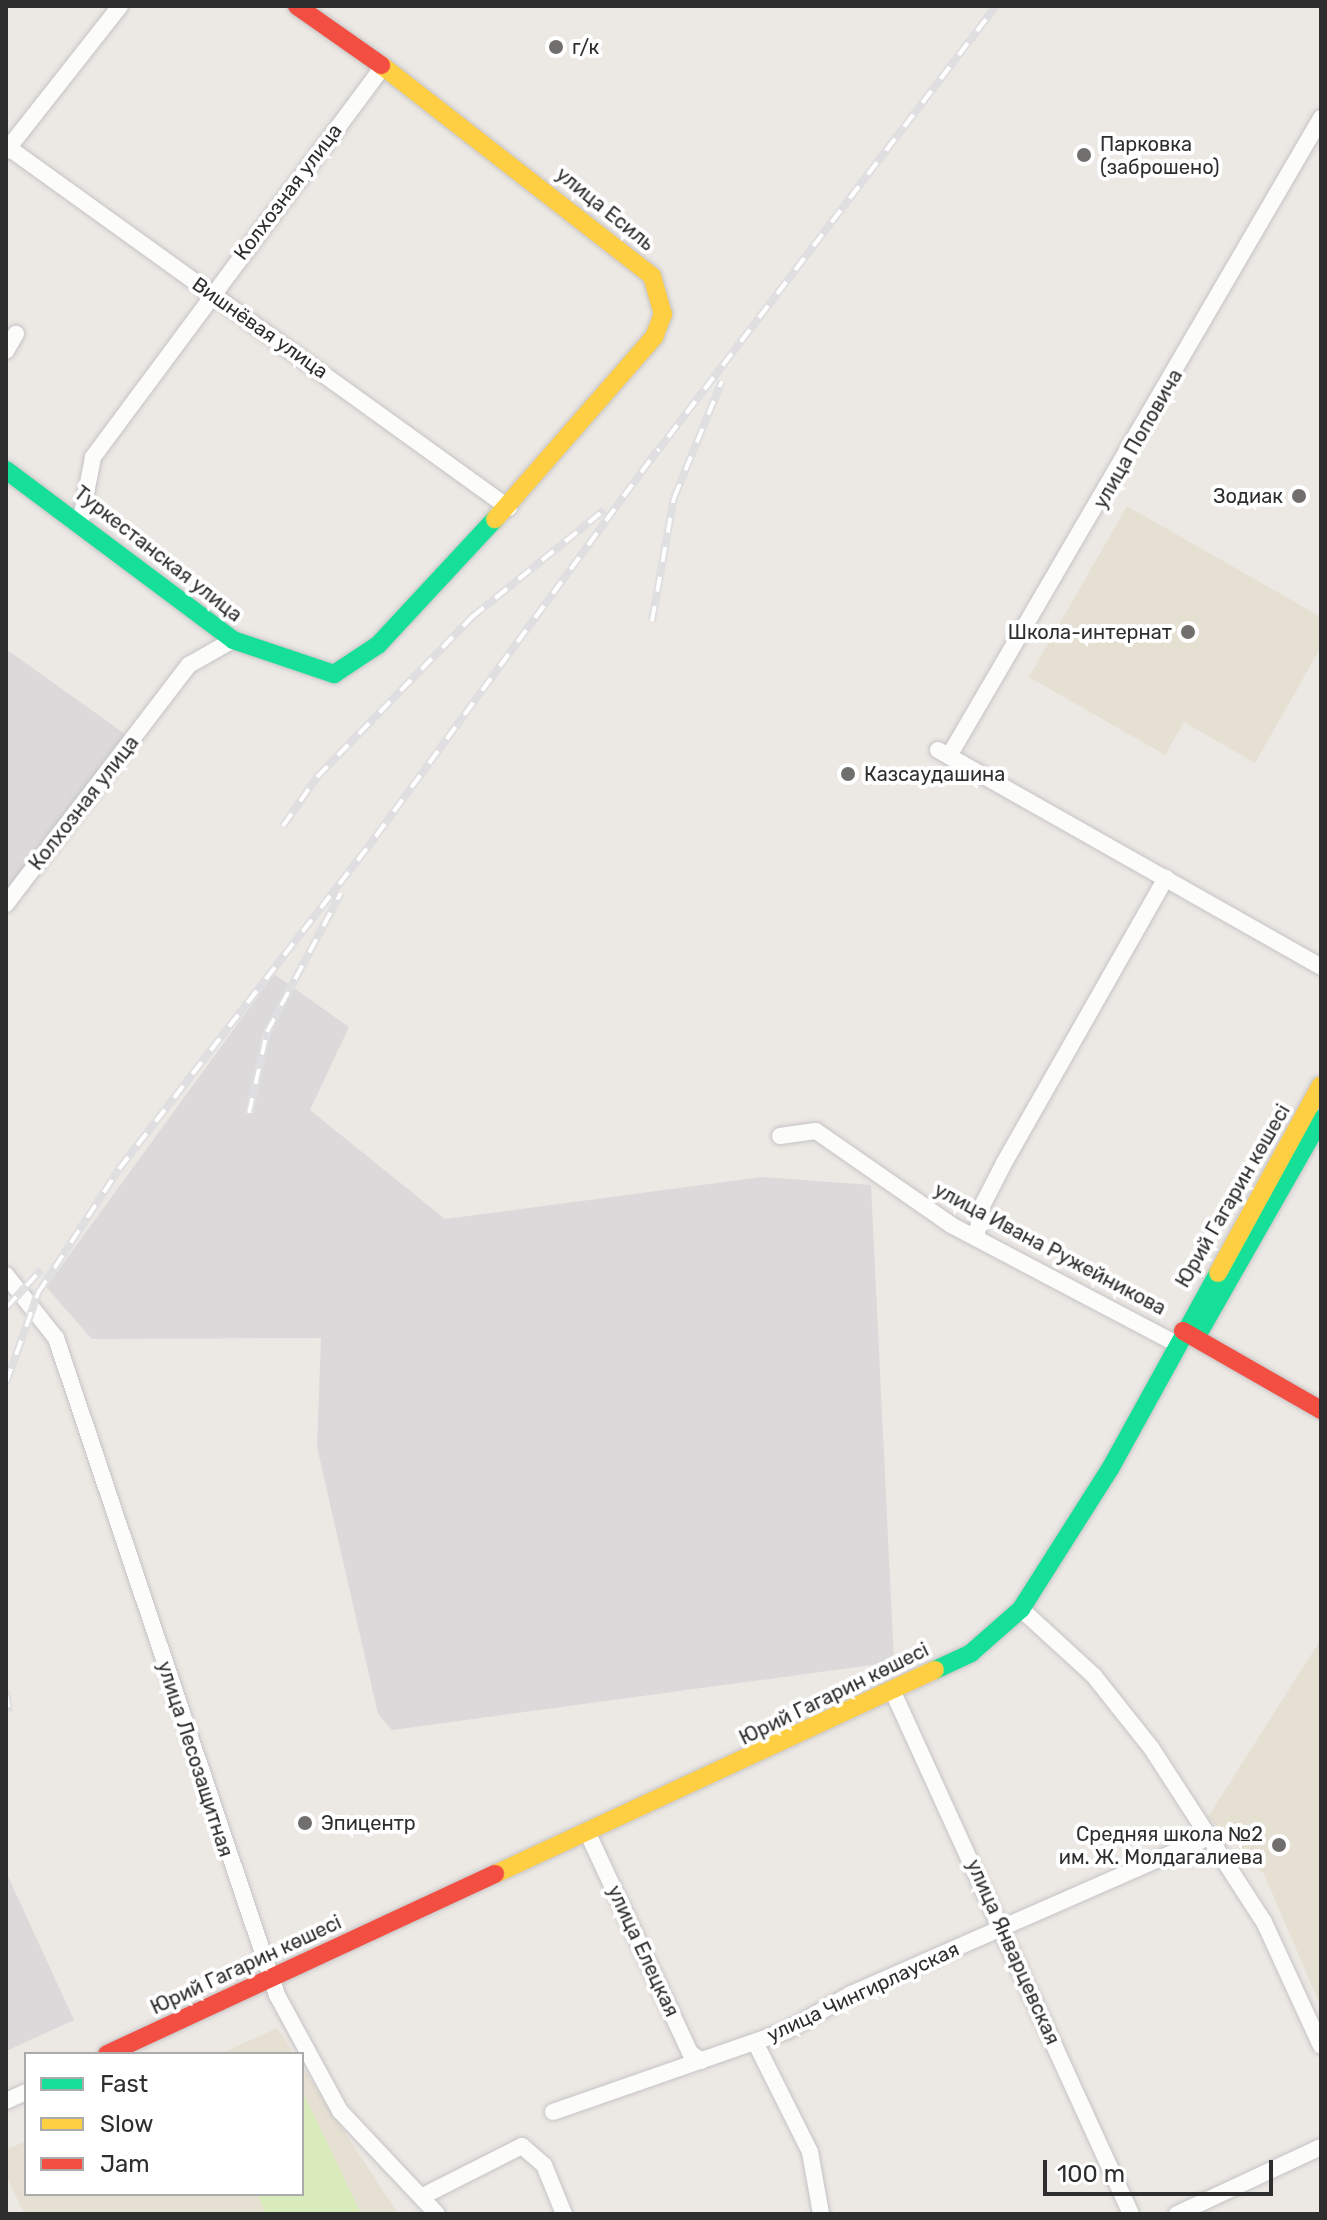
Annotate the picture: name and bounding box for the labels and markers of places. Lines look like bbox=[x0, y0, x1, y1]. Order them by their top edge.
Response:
place label: г/к bbox=[572, 35, 599, 59]
marker: г/к bbox=[547, 38, 565, 56]
place label: Парковка (заброшено) bbox=[1100, 132, 1220, 179]
marker: Парковка (заброшено) bbox=[1075, 146, 1093, 164]
place label: Зодиак bbox=[1213, 484, 1283, 508]
marker: Зодиак bbox=[1290, 487, 1308, 505]
place label: Школа-интернат bbox=[1008, 620, 1172, 644]
marker: Школа-интернат bbox=[1179, 623, 1197, 641]
place label: Казсаудашина bbox=[864, 762, 1005, 786]
marker: Казсаудашина bbox=[839, 765, 857, 783]
place label: Эпицентр bbox=[321, 1811, 416, 1835]
marker: Эпицентр bbox=[296, 1814, 314, 1832]
place label: Средняя школа №2 им. Ж. Молдагалиева bbox=[1059, 1822, 1263, 1869]
marker: Средняя школа №2 им. Ж. Молдагалиева bbox=[1270, 1836, 1288, 1854]

